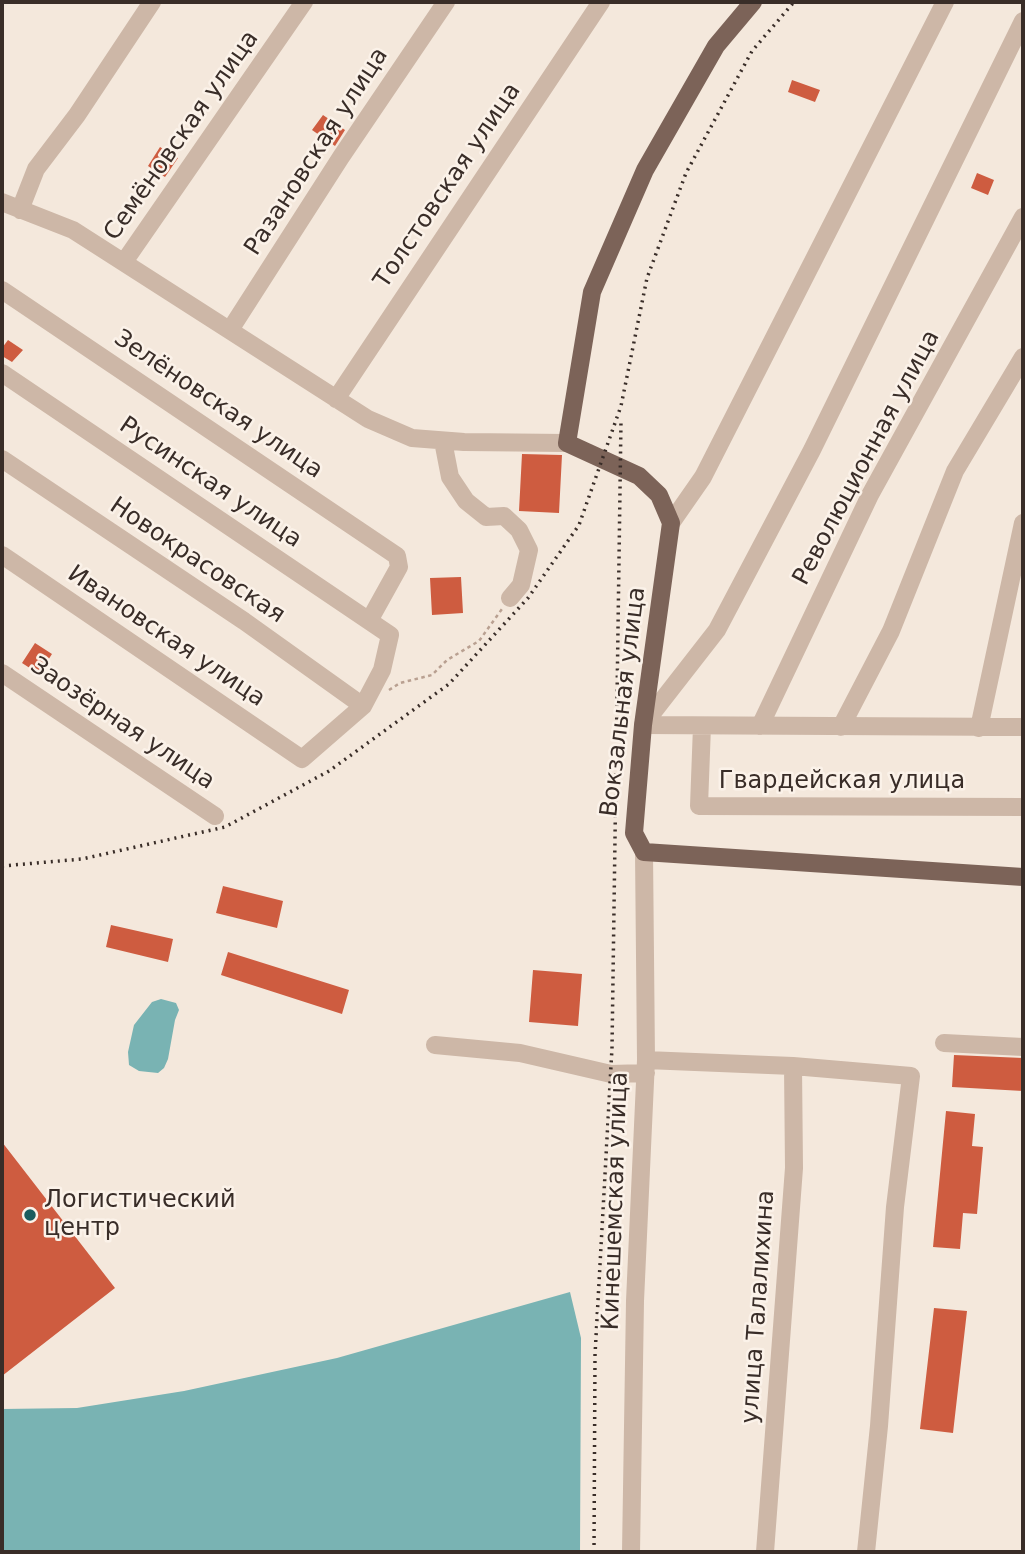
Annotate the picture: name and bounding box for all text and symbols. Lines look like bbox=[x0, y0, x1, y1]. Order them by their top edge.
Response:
street label: Семёновская улица bbox=[99, 26, 265, 246]
street label: Разановская улица bbox=[239, 43, 395, 261]
street label: Толстовская улица bbox=[369, 78, 527, 294]
street label: Зелёновская улица bbox=[108, 324, 328, 486]
street label: Революционная улица bbox=[787, 326, 947, 590]
street label: Русинская улица bbox=[113, 411, 307, 555]
street label: Новокрасовская bbox=[104, 492, 290, 630]
street label: Ивановская улица bbox=[62, 560, 270, 714]
street label: Вокзальная улица bbox=[596, 585, 652, 819]
street label: Заозёрная улица bbox=[24, 652, 220, 796]
street label: Гвардейская улица bbox=[719, 768, 965, 796]
street label: Кинешемская улица bbox=[597, 1071, 635, 1331]
place label: Логистический центр bbox=[44, 1187, 236, 1243]
street label: улица Талалихина bbox=[736, 1189, 782, 1425]
marker: Логистический центр bbox=[22, 1207, 38, 1223]

